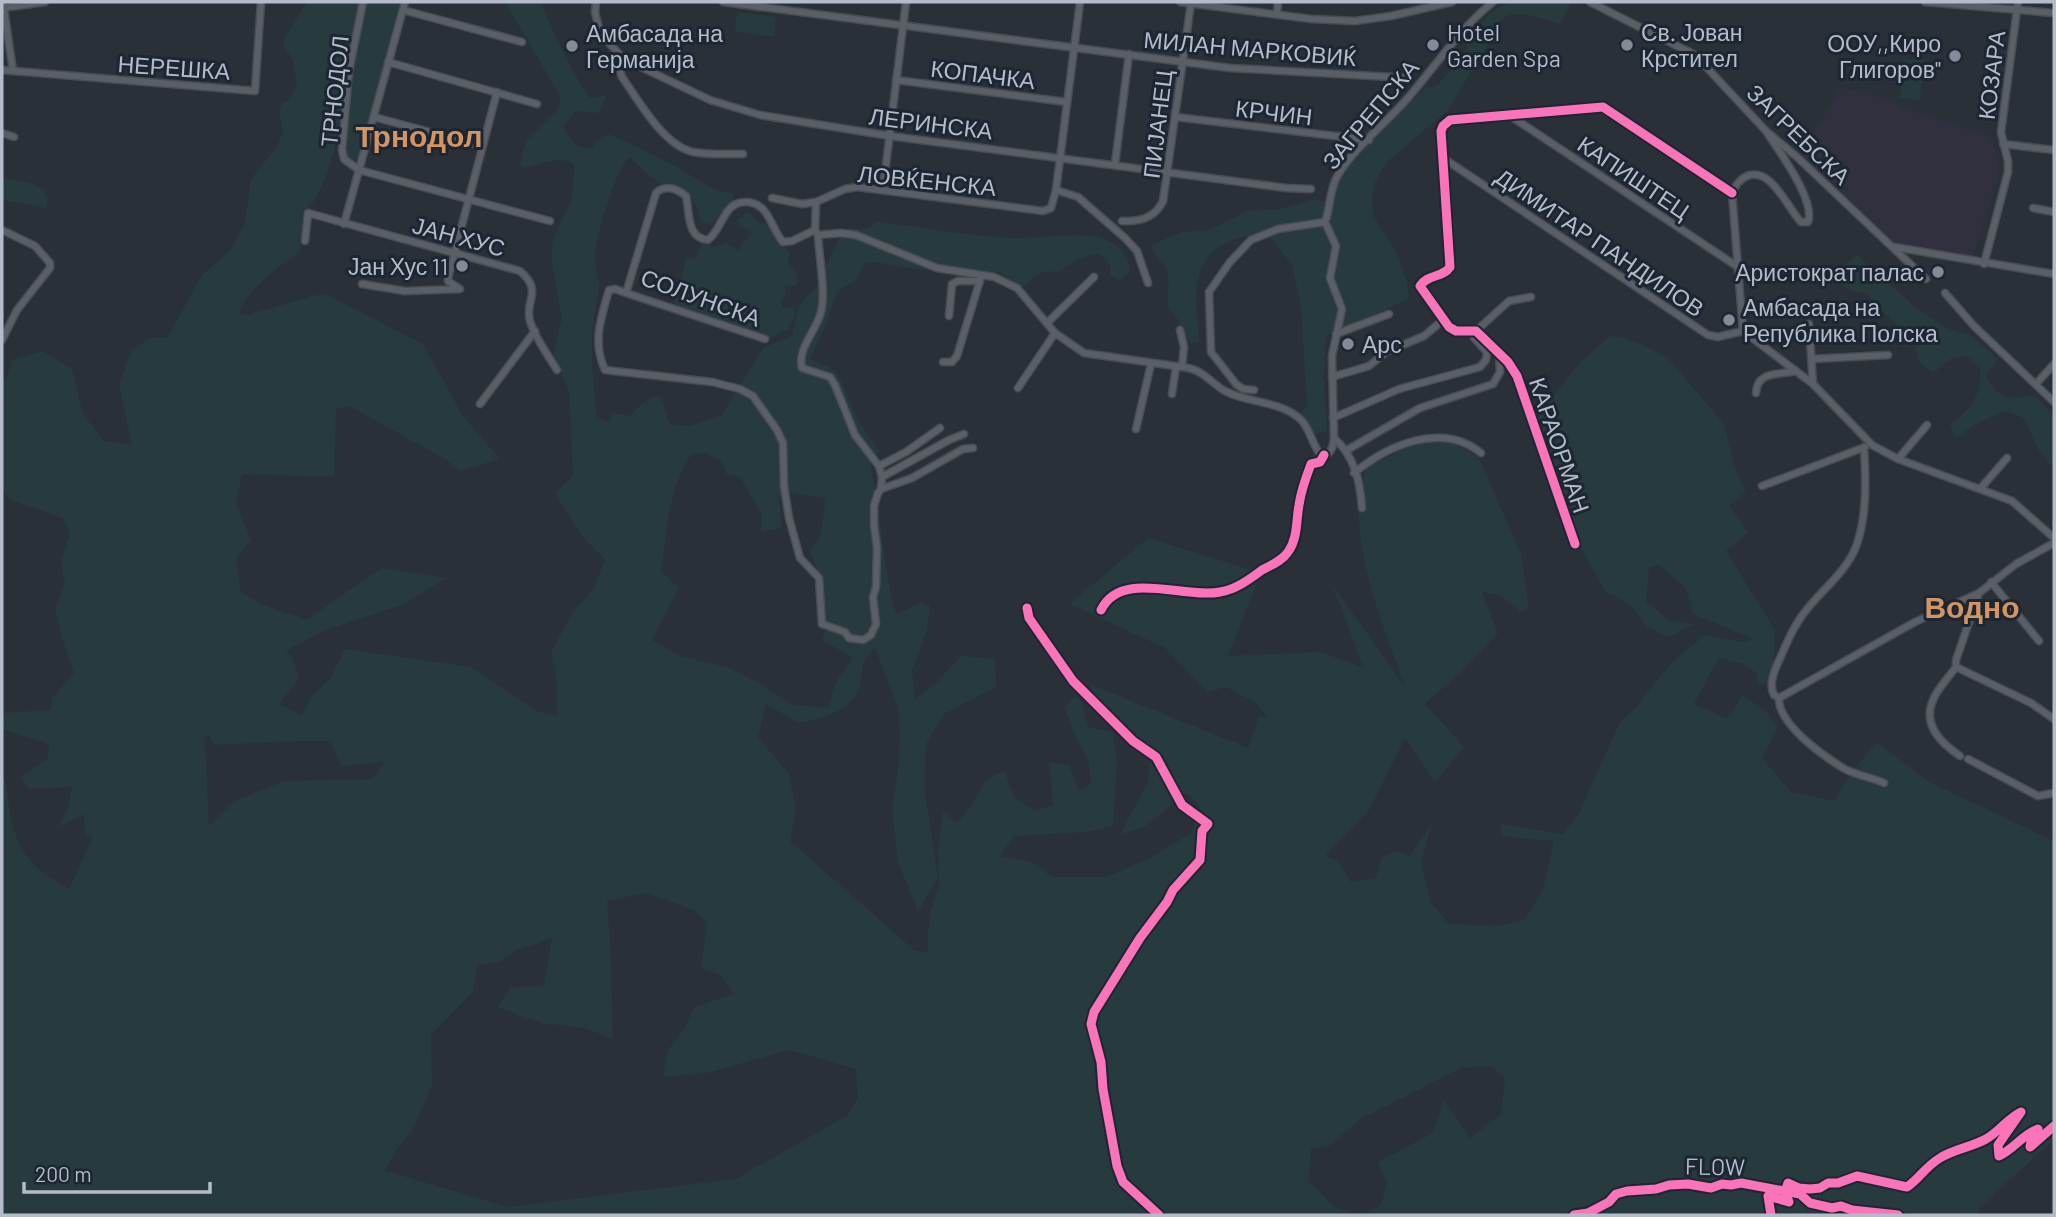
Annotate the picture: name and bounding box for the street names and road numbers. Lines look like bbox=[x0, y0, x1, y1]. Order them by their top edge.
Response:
street label: МИЛАН МАРКОВИЌ bbox=[1142, 25, 1358, 71]
street label: КОЗАРА bbox=[1972, 28, 2010, 121]
street label: ТРНОДОЛ bbox=[314, 34, 354, 148]
street label: НЕРЕШКА bbox=[117, 49, 232, 85]
street label: ЗАГРЕПСКА bbox=[1316, 53, 1424, 174]
street label: КОПАЧКА bbox=[929, 54, 1038, 94]
street label: ПИЈАНЕЦ bbox=[1136, 68, 1178, 180]
street label: ЗАГРЕБСКА bbox=[1742, 78, 1857, 191]
street label: КРЧИН bbox=[1234, 93, 1314, 131]
street label: ЛЕРИНСКА bbox=[868, 102, 995, 145]
street label: КАПИШТЕЦ bbox=[1573, 129, 1695, 225]
street label: ЛОВЌЕНСКА bbox=[856, 159, 998, 201]
street label: ДИМИТАР ПАНДИЛОВ bbox=[1490, 162, 1710, 322]
street label: ЈАН ХУС bbox=[410, 210, 508, 262]
street label: СОЛУНСКА bbox=[637, 262, 765, 332]
street label: КАРАОРМАН bbox=[1524, 374, 1596, 516]
street label: FLOW bbox=[1685, 1151, 1745, 1181]

